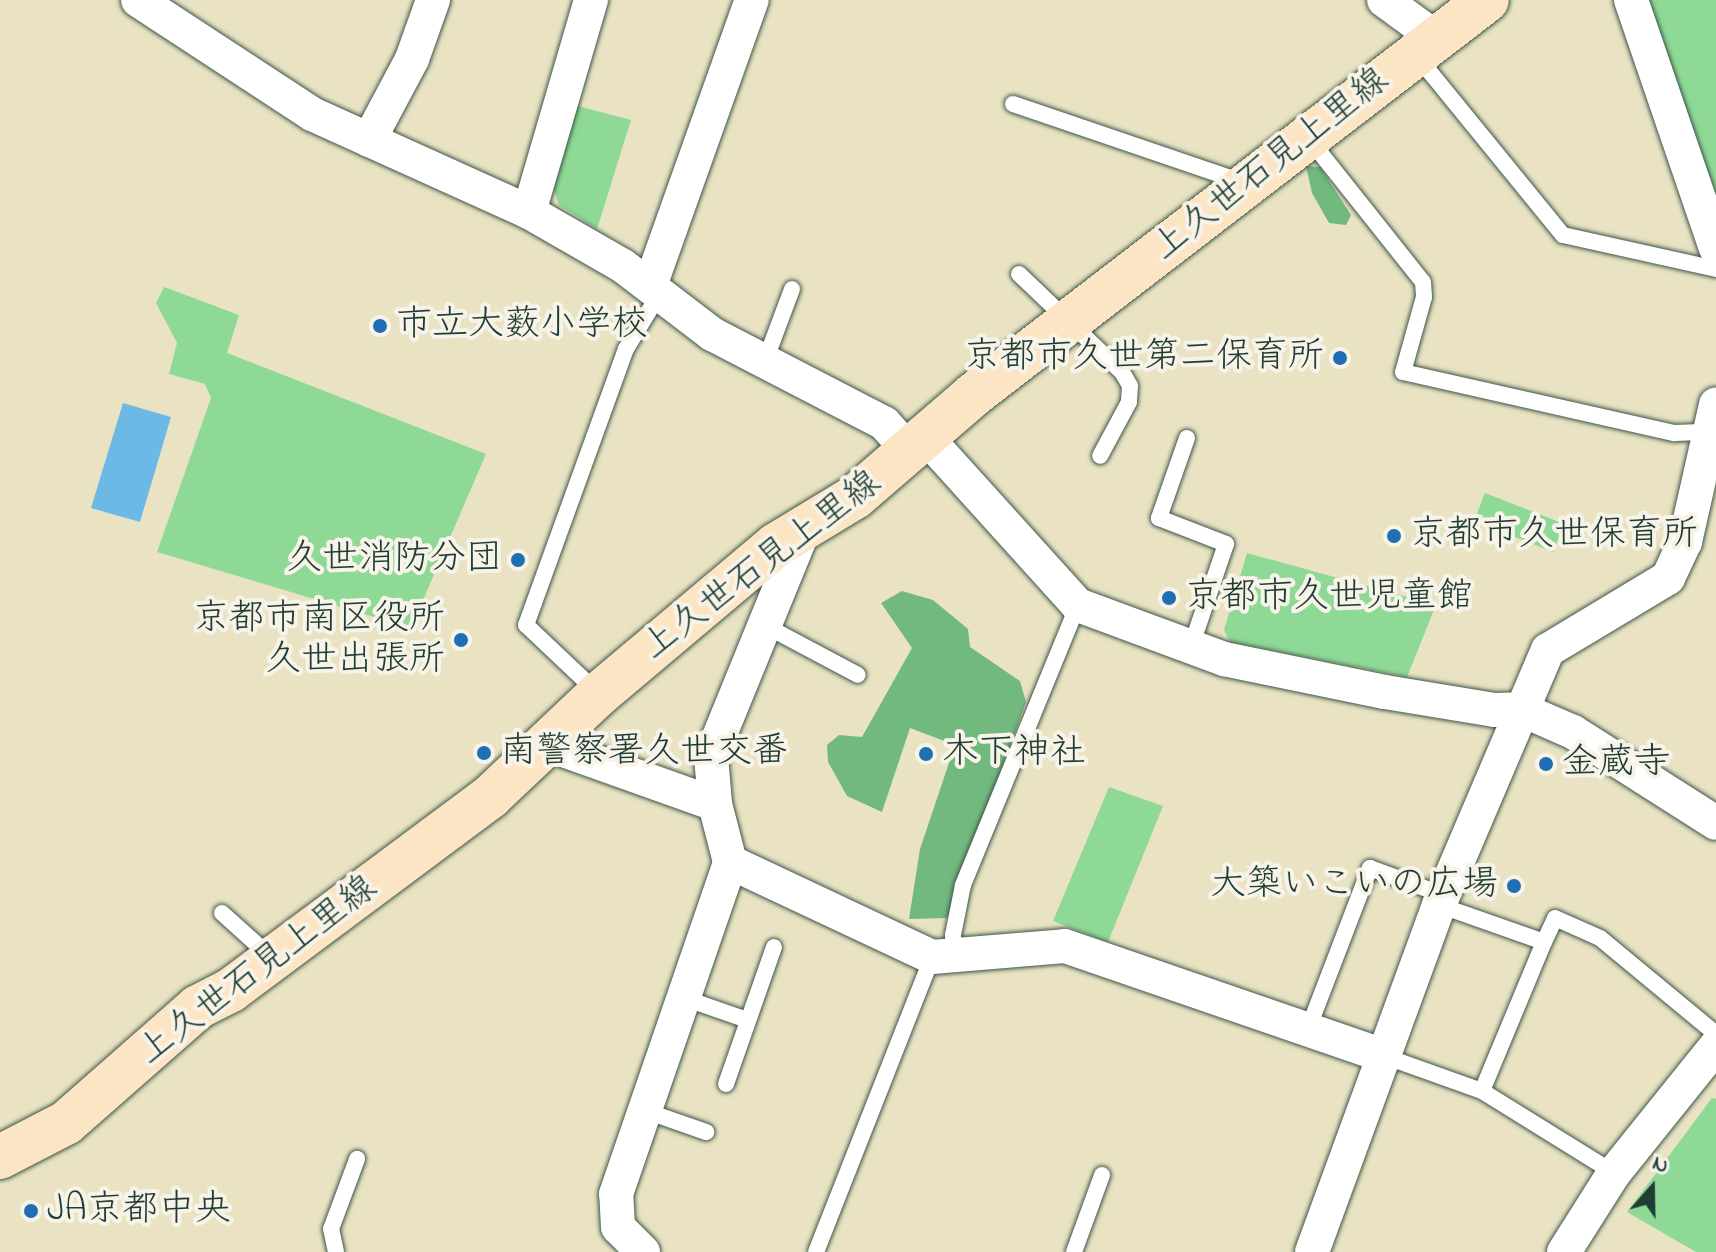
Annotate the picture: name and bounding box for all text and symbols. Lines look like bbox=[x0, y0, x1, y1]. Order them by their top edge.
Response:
street label: 上久世石見上里線 bbox=[1144, 59, 1398, 271]
place label: 市立大薮小学校 bbox=[396, 304, 648, 348]
marker: 市立大薮小学校 bbox=[371, 317, 389, 335]
place label: 京都市久世第二保育所 bbox=[964, 336, 1324, 380]
marker: 京都市久世第二保育所 bbox=[1331, 349, 1349, 367]
street label: 上久世石見上里線 bbox=[634, 462, 890, 670]
place label: 京都市久世保育所 bbox=[1410, 514, 1698, 558]
marker: 京都市久世保育所 bbox=[1385, 527, 1403, 545]
place label: 久世消防分団 bbox=[286, 538, 502, 582]
marker: 久世消防分団 bbox=[509, 551, 527, 569]
place label: 京都市久世児童館 bbox=[1185, 576, 1473, 620]
marker: 京都市久世児童館 bbox=[1160, 589, 1178, 607]
place label: 京都市南区役所 久世出張所 bbox=[193, 597, 445, 682]
marker: 京都市南区役所 久世出張所 bbox=[452, 631, 470, 649]
place label: 南警察署久世交番 bbox=[500, 731, 788, 775]
place label: 木下神社 bbox=[942, 732, 1086, 776]
place label: 金蔵寺 bbox=[1562, 742, 1670, 786]
marker: 南警察署久世交番 bbox=[475, 744, 493, 762]
marker: 木下神社 bbox=[917, 745, 935, 763]
marker: 金蔵寺 bbox=[1537, 755, 1555, 773]
place label: 大築いこいの広場 bbox=[1210, 864, 1498, 908]
street label: 上久世石見上里線 bbox=[130, 867, 386, 1075]
marker: 大築いこいの広場 bbox=[1505, 877, 1523, 895]
north arrow bbox=[1612, 1148, 1692, 1228]
text: N bbox=[1648, 1148, 1673, 1183]
place label: JA京都中央 bbox=[47, 1189, 231, 1233]
marker: JA京都中央 bbox=[22, 1202, 40, 1220]

